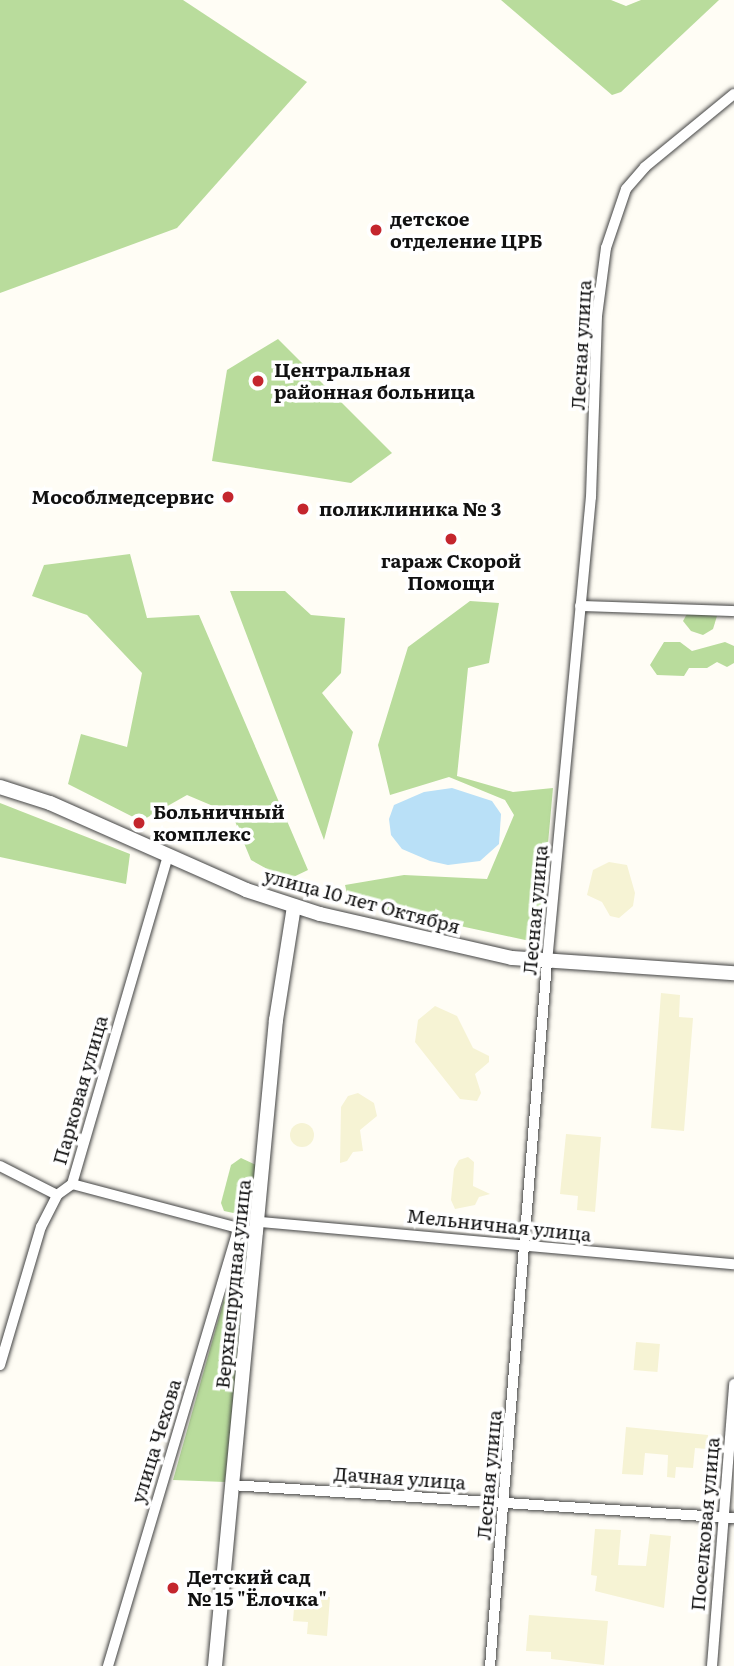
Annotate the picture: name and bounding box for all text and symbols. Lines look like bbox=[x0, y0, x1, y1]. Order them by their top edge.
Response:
place label: детское отделение ЦРБ bbox=[390, 208, 542, 252]
marker: детское отделение ЦРБ bbox=[368, 222, 384, 238]
street label: Лесная улица bbox=[566, 279, 596, 411]
place label: Центральная районная больница bbox=[274, 359, 475, 403]
marker: Центральная районная больница bbox=[248, 371, 268, 391]
place label: Мособлмедсервис bbox=[31, 486, 214, 508]
marker: Мособлмедсервис bbox=[220, 489, 236, 505]
place label: поликлиника № 3 bbox=[319, 498, 501, 520]
marker: поликлиника № 3 bbox=[293, 499, 313, 519]
marker: гараж Скорой Помощи bbox=[443, 531, 459, 547]
place label: гараж Скорой Помощи bbox=[381, 550, 521, 594]
place label: Больничный комплекс bbox=[153, 801, 285, 845]
marker: Больничный комплекс bbox=[131, 815, 147, 831]
street label: Лесная улица bbox=[518, 844, 552, 976]
street label: улица 10 лет Октября bbox=[261, 864, 463, 938]
street label: Парковая улица bbox=[48, 1013, 112, 1167]
street label: Верхнепрудная улица bbox=[211, 1178, 255, 1390]
street label: Мельничная улица bbox=[406, 1204, 592, 1246]
street label: улица Чехова bbox=[126, 1376, 186, 1506]
street label: Лесная улица bbox=[472, 1409, 506, 1541]
street label: Поселковая улица bbox=[686, 1436, 724, 1612]
street label: Дачная улица bbox=[333, 1462, 467, 1494]
place label: Детский сад № 15 "Ёлочка" bbox=[187, 1566, 327, 1610]
marker: Детский сад № 15 "Ёлочка" bbox=[165, 1580, 181, 1596]

